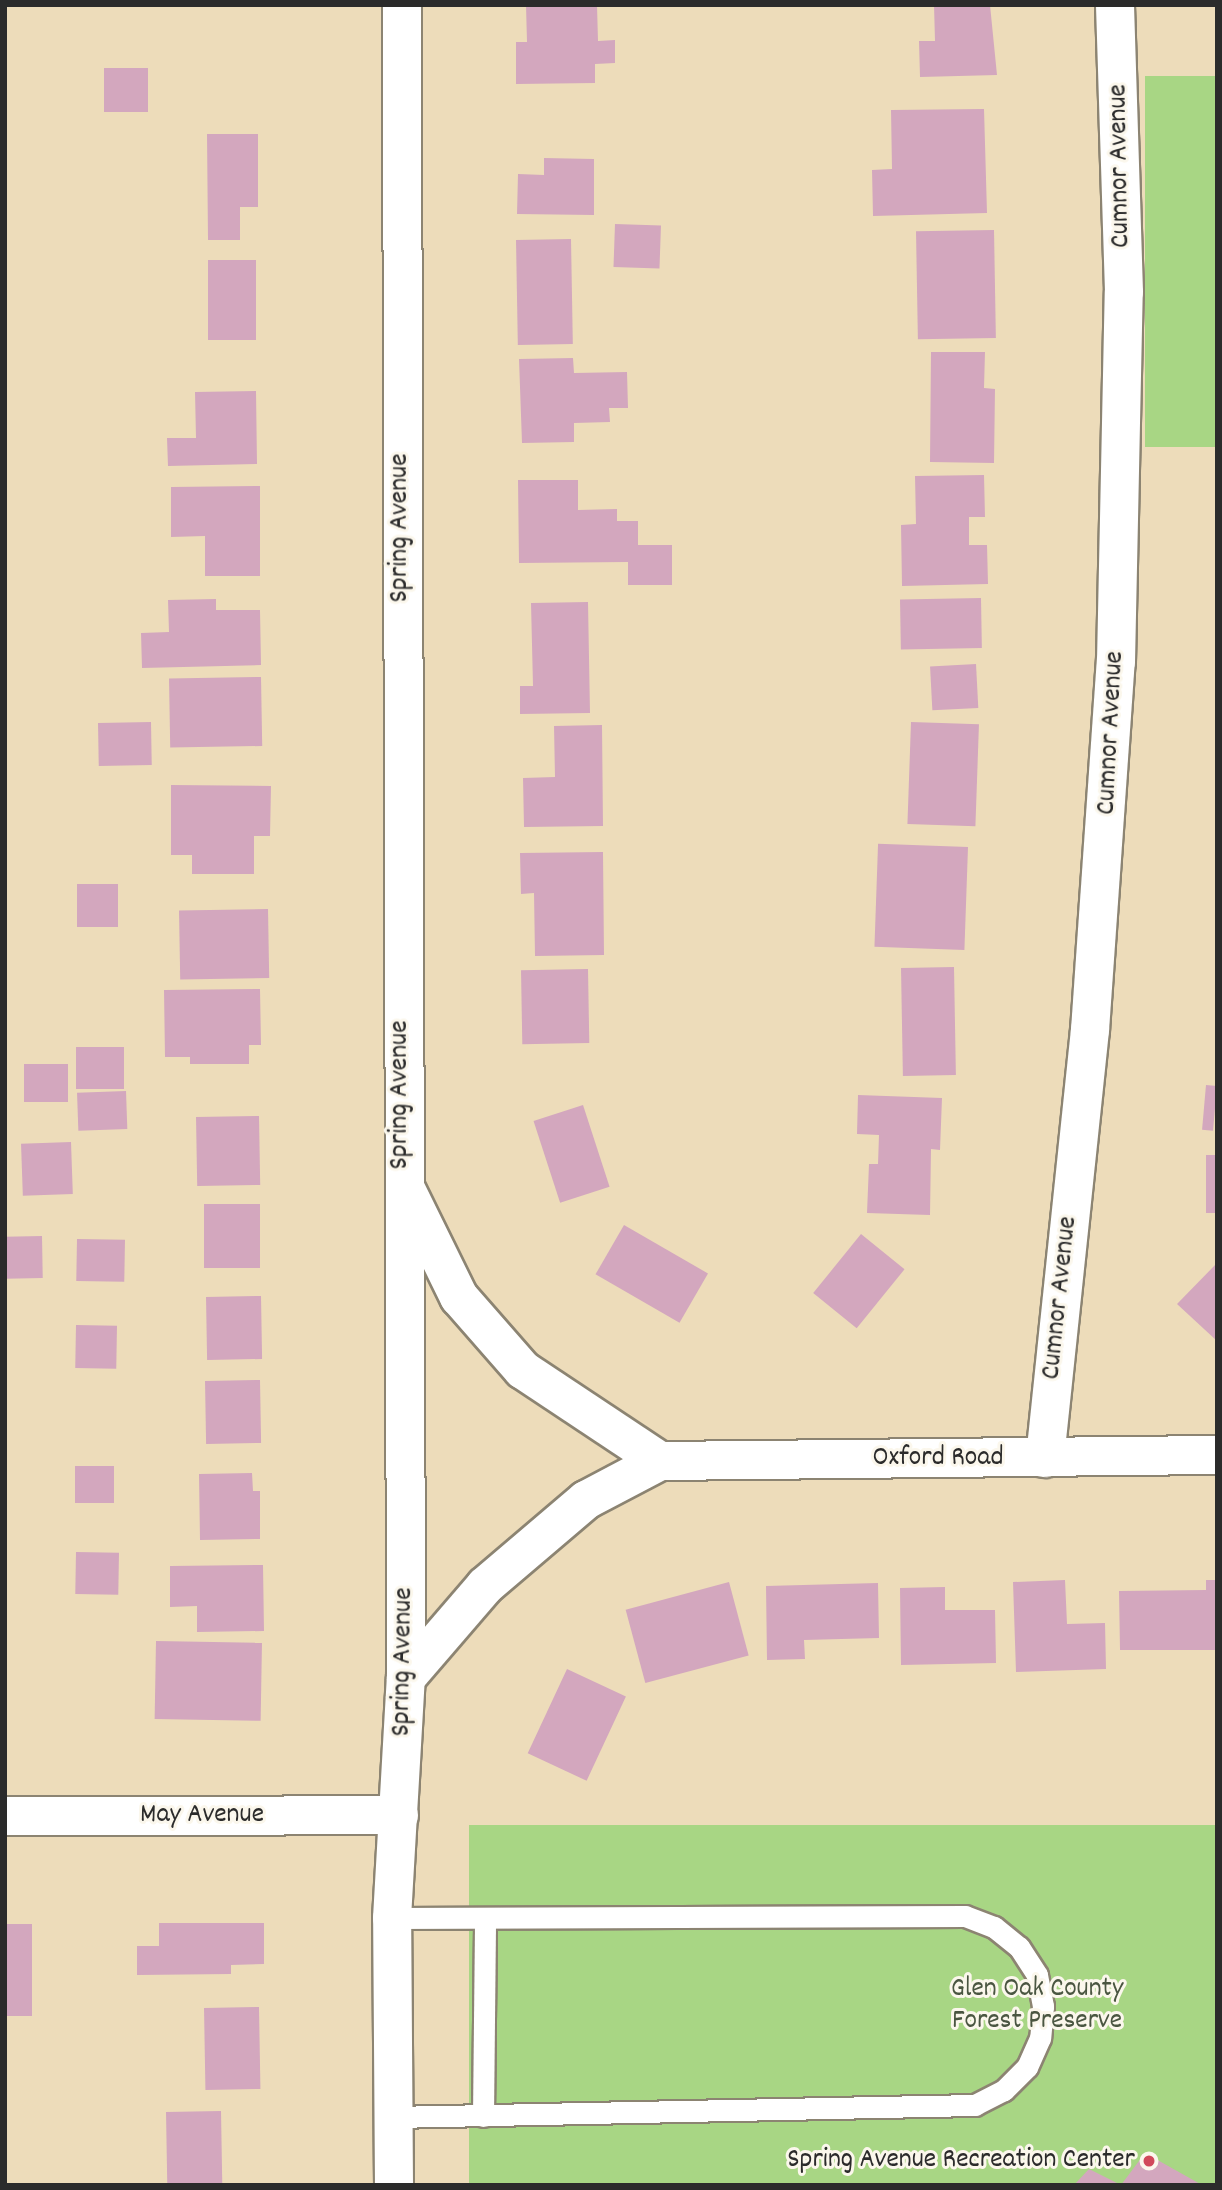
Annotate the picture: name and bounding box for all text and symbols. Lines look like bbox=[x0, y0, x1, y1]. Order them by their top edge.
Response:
street label: Cumnor Avenue bbox=[1103, 84, 1139, 248]
street label: Spring Avenue bbox=[384, 454, 418, 602]
street label: Cumnor Avenue bbox=[1091, 650, 1133, 816]
street label: Spring Avenue bbox=[384, 1021, 418, 1169]
street label: Cumnor Avenue bbox=[1036, 1215, 1086, 1381]
street label: Oxford Road bbox=[872, 1442, 1004, 1476]
street label: Spring Avenue bbox=[386, 1587, 422, 1737]
street label: May Avenue bbox=[140, 1799, 264, 1833]
park label: Glen Oak County Forest Preserve bbox=[951, 1973, 1123, 2039]
place label: Spring Avenue Recreation Center bbox=[787, 2144, 1135, 2178]
marker: Spring Avenue Recreation Center bbox=[1141, 2153, 1157, 2169]

